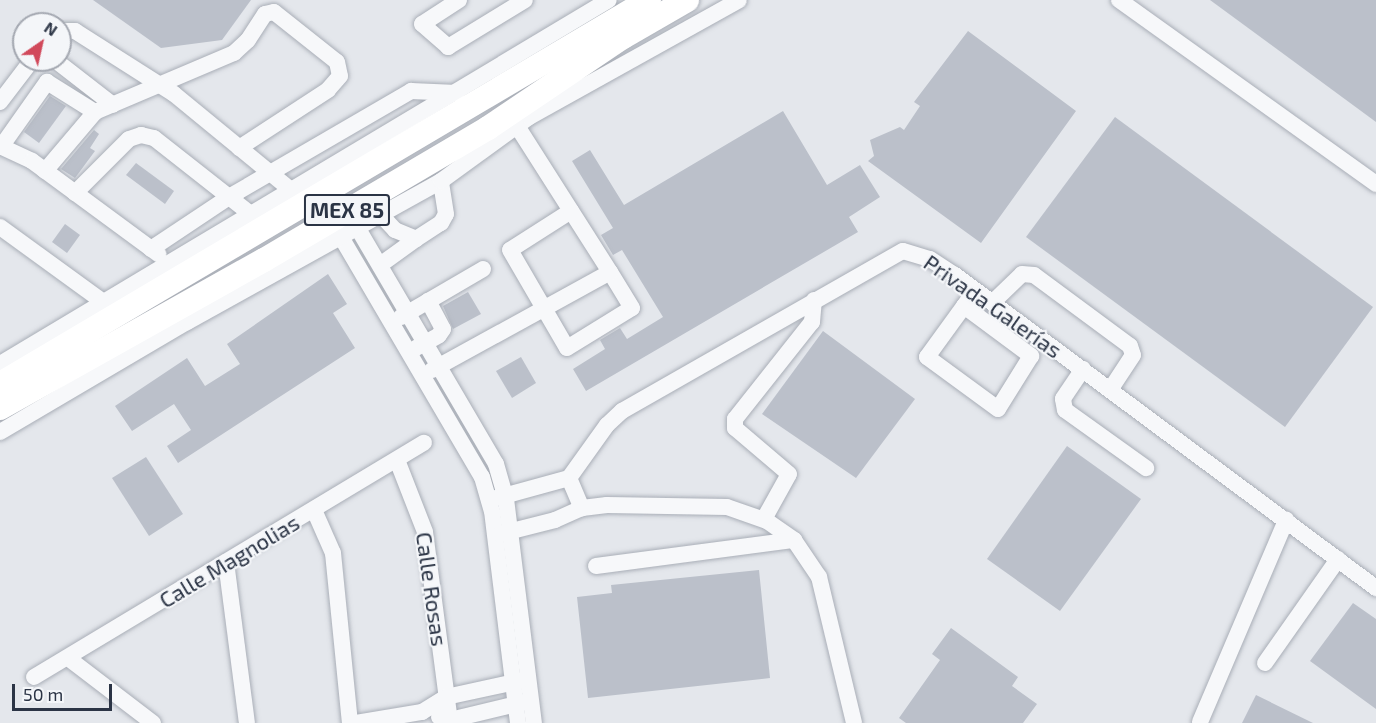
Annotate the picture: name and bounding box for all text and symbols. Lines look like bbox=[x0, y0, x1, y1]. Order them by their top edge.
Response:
north arrow bbox=[12, 12, 72, 72]
text: N bbox=[41, 17, 61, 39]
road number: MEX 85 bbox=[304, 192, 391, 228]
street label: Privada Galerías bbox=[919, 249, 1067, 363]
street label: Calle Magnolias bbox=[154, 509, 304, 613]
street label: Calle Rosas bbox=[411, 530, 453, 648]
scale bar bbox=[15, 672, 116, 710]
text: 50 m bbox=[23, 683, 63, 705]

